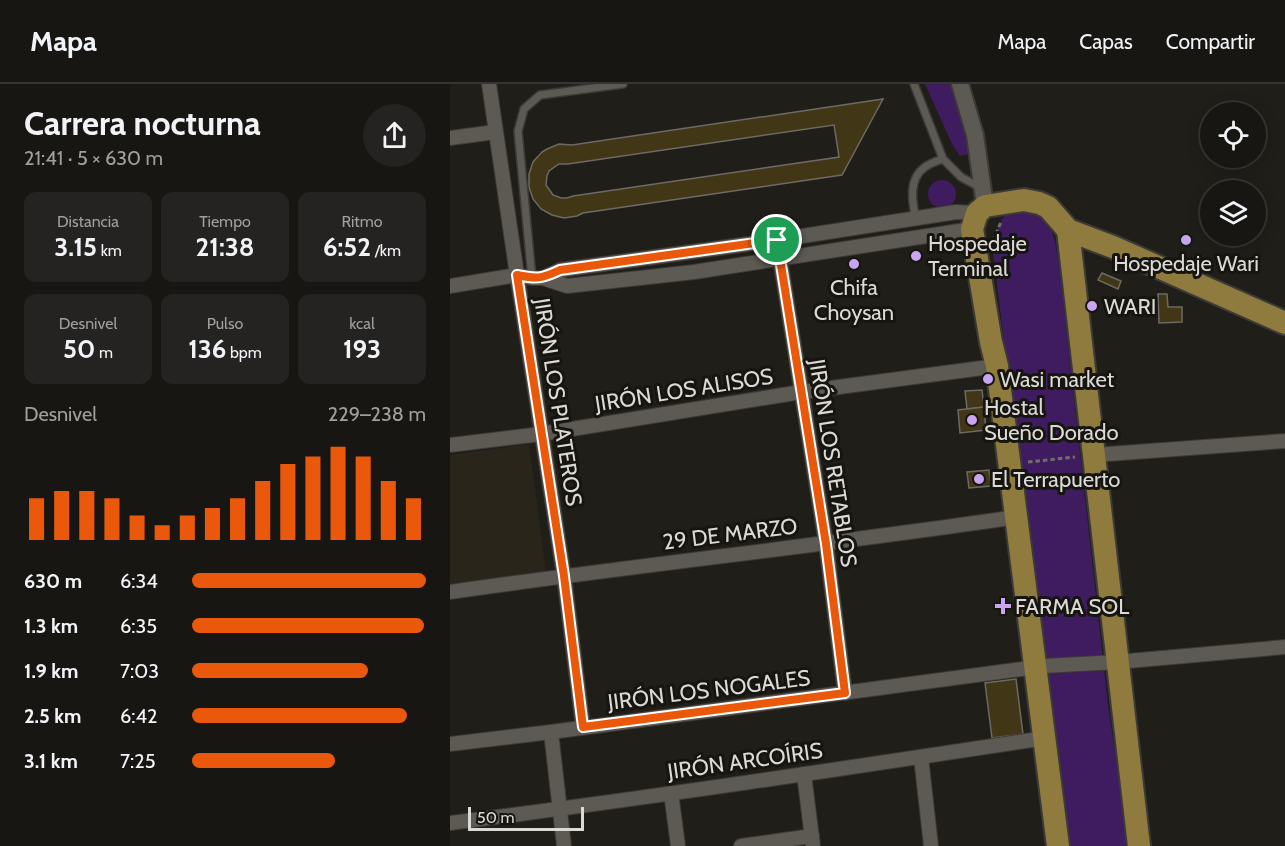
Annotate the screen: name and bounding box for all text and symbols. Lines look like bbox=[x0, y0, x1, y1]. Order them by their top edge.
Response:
text: Mapa bbox=[30, 24, 97, 58]
text: Mapa bbox=[998, 29, 1046, 54]
text: Capas bbox=[1079, 29, 1133, 54]
text: Compartir bbox=[1166, 29, 1255, 54]
map controls bbox=[1200, 102, 1266, 246]
button: locate bbox=[1200, 102, 1266, 168]
text: Carrera nocturna bbox=[24, 103, 261, 143]
button: share bbox=[363, 104, 426, 167]
text: 21:41 · 5 × 630 m bbox=[24, 146, 163, 170]
button: layers bbox=[1200, 180, 1266, 246]
text: Distancia bbox=[57, 212, 119, 231]
text: Tiempo bbox=[199, 212, 251, 231]
text: Ritmo bbox=[341, 212, 383, 231]
pin bbox=[751, 214, 802, 265]
icon: arrive bbox=[760, 223, 793, 256]
place label: Hospedaje Terminal bbox=[928, 230, 1027, 282]
text: 3.15 bbox=[54, 231, 97, 263]
text: 21:38 bbox=[196, 231, 254, 263]
text: 6:52 bbox=[323, 231, 371, 263]
marker: Hospedaje Wari bbox=[1179, 233, 1193, 247]
text: km bbox=[97, 241, 122, 260]
text: /km bbox=[371, 241, 401, 260]
marker: Hospedaje Terminal bbox=[909, 249, 923, 263]
place label: Hospedaje Wari bbox=[1113, 250, 1259, 277]
marker: Chifa Choysan bbox=[847, 257, 861, 271]
place label: Chifa Choysan bbox=[814, 274, 894, 326]
place label: WARI bbox=[1104, 293, 1156, 320]
street label: JIRÓN LOS PLATEROS bbox=[528, 295, 588, 508]
marker: WARI bbox=[1085, 299, 1099, 313]
text: Desnivel bbox=[59, 314, 117, 333]
text: Pulso bbox=[207, 314, 243, 333]
text: kcal bbox=[349, 314, 375, 333]
text: 50 bbox=[63, 333, 95, 365]
text: 136 bbox=[188, 333, 226, 365]
text: 193 bbox=[343, 333, 381, 365]
text: m bbox=[95, 343, 113, 362]
text: bpm bbox=[226, 343, 262, 362]
street label: JIRÓN LOS RETABLOS bbox=[803, 356, 863, 569]
street label: JIRÓN LOS ALISOS bbox=[592, 363, 775, 418]
place label: Wasi market bbox=[1000, 366, 1115, 393]
marker: Wasi market bbox=[981, 372, 995, 386]
place label: Hostal Sueño Dorado bbox=[984, 394, 1119, 446]
text: Desnivel bbox=[24, 402, 97, 426]
text: 229–238 m bbox=[328, 402, 426, 426]
marker: Hostal Sueño Dorado bbox=[965, 413, 979, 427]
place label: El Terrapuerto bbox=[991, 466, 1120, 493]
marker: El Terrapuerto bbox=[972, 472, 986, 486]
street label: 29 DE MARZO bbox=[661, 512, 799, 556]
text: 630 m bbox=[24, 569, 82, 593]
text: 6:34 bbox=[120, 569, 158, 593]
place label: FARMA SOL bbox=[1015, 593, 1129, 620]
marker: FARMA SOL bbox=[996, 599, 1010, 613]
text: 1.3 km bbox=[24, 614, 78, 638]
text: 6:35 bbox=[120, 614, 157, 638]
text: 1.9 km bbox=[24, 659, 78, 683]
text: 7:03 bbox=[120, 659, 159, 683]
street label: JIRÓN LOS NOGALES bbox=[605, 664, 812, 716]
text: 2.5 km bbox=[24, 704, 81, 728]
text: 6:42 bbox=[120, 704, 158, 728]
street label: JIRÓN ARCOÍRIS bbox=[665, 737, 824, 785]
text: 3.1 km bbox=[24, 749, 78, 773]
text: 7:25 bbox=[120, 749, 156, 773]
scale bar bbox=[468, 804, 584, 832]
text: 50 m bbox=[477, 808, 514, 827]

